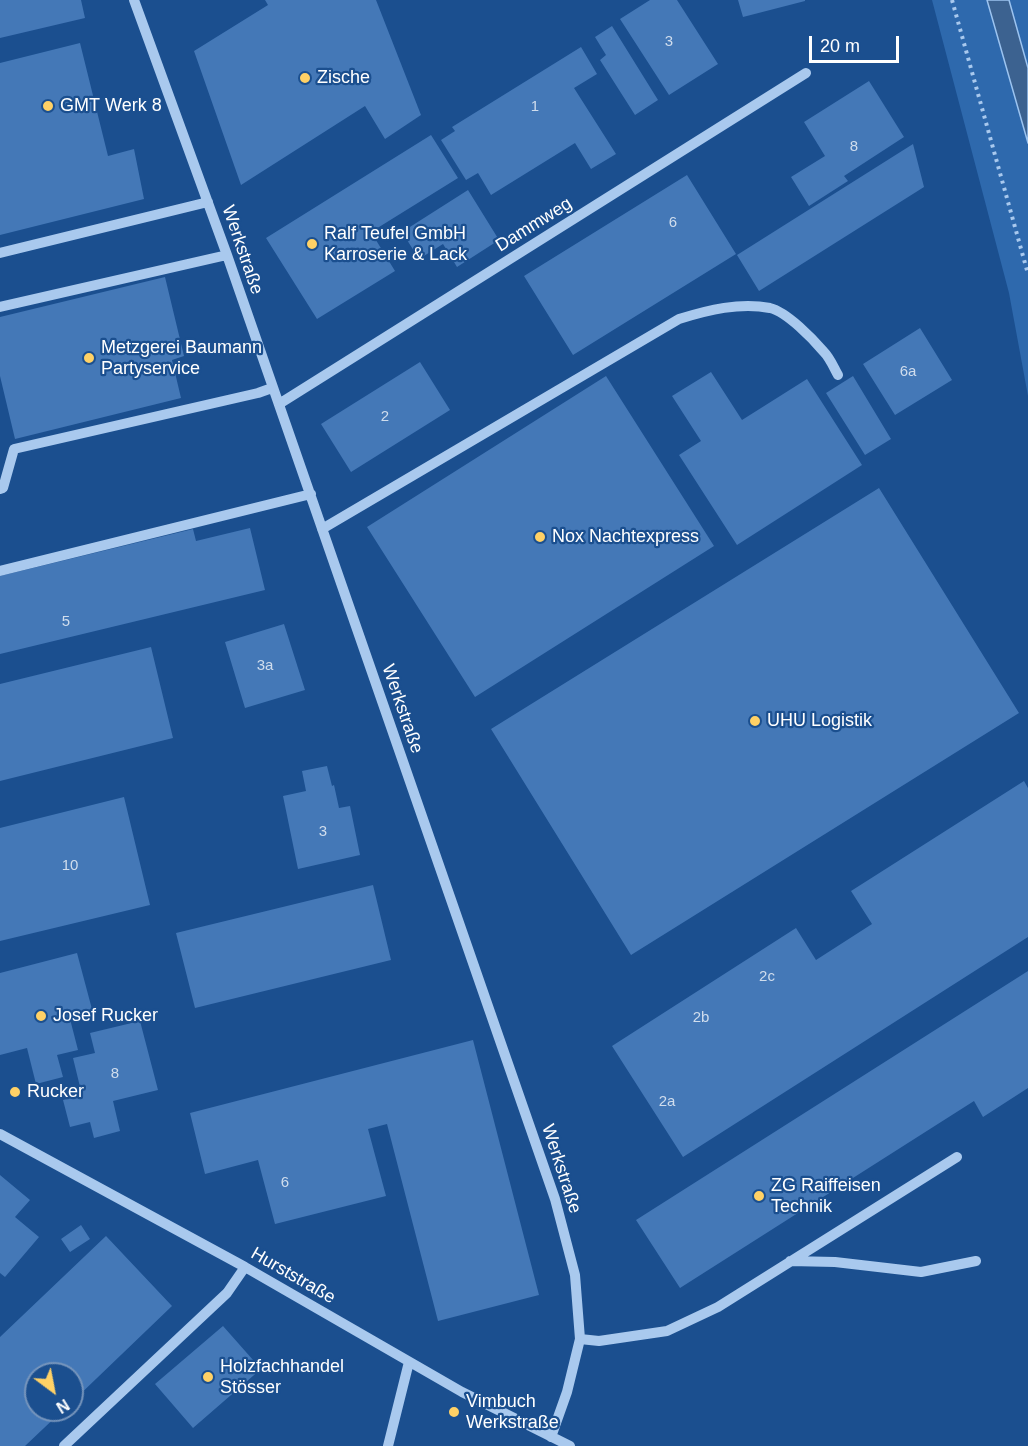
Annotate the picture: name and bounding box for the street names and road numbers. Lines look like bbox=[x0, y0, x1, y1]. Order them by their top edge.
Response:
street label: Dammweg bbox=[492, 193, 576, 257]
street label: Werkstraße bbox=[217, 203, 267, 297]
street label: Werkstraße bbox=[377, 662, 427, 756]
street label: Werkstraße bbox=[536, 1122, 586, 1216]
street label: Hurststraße bbox=[247, 1243, 339, 1309]

